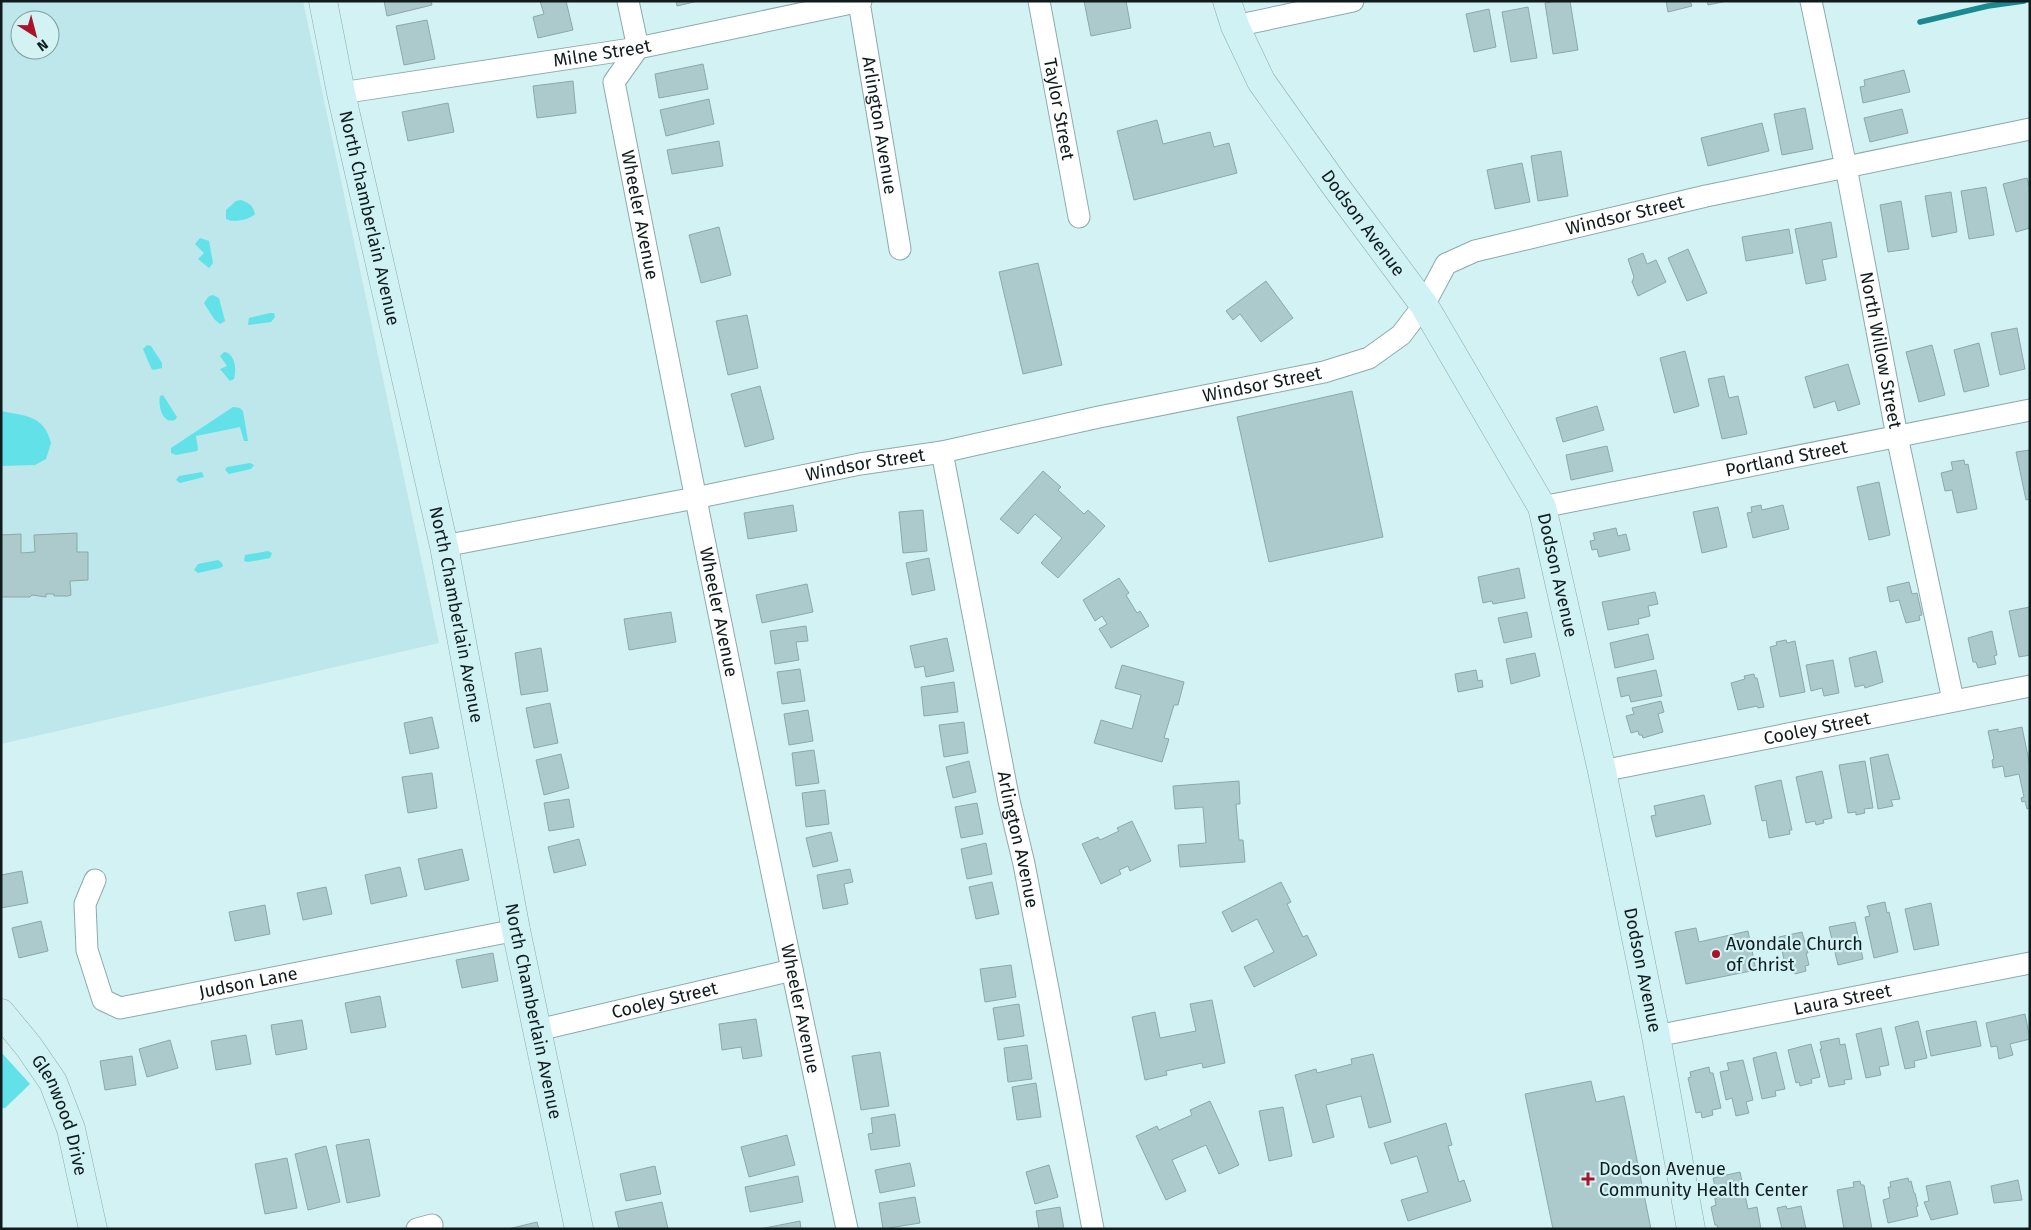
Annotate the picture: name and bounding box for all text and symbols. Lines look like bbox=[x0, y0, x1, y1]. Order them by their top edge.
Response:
north arrow bbox=[10, 10, 60, 60]
street label: Milne Street bbox=[552, 34, 653, 72]
text: N bbox=[34, 36, 51, 55]
street label: Arlington Avenue bbox=[857, 55, 902, 196]
street label: Taylor Street bbox=[1039, 56, 1079, 162]
street label: North Chamberlain Avenue bbox=[334, 108, 405, 328]
street label: Wheeler Avenue bbox=[616, 148, 663, 282]
street label: Dodson Avenue bbox=[1316, 166, 1410, 281]
street label: Windsor Street bbox=[1564, 190, 1687, 240]
street label: North Willow Street bbox=[1855, 270, 1906, 431]
street label: Windsor Street bbox=[1201, 362, 1324, 407]
street label: Portland Street bbox=[1723, 436, 1850, 481]
street label: Windsor Street bbox=[804, 444, 927, 486]
street label: North Chamberlain Avenue bbox=[424, 504, 488, 725]
street label: Dodson Avenue bbox=[1533, 511, 1582, 640]
street label: Wheeler Avenue bbox=[695, 545, 742, 679]
street label: Cooley Street bbox=[1762, 707, 1873, 750]
street label: Arlington Avenue bbox=[993, 769, 1043, 910]
street label: North Chamberlain Avenue bbox=[500, 901, 567, 1121]
street label: Dodson Avenue bbox=[1619, 906, 1666, 1034]
place label: Avondale Church of Christ bbox=[1726, 933, 1863, 976]
street label: Wheeler Avenue bbox=[776, 942, 825, 1075]
marker: Avondale Church of Christ bbox=[1710, 948, 1722, 960]
street label: Judson Lane bbox=[197, 962, 299, 1003]
street label: Cooley Street bbox=[609, 977, 720, 1023]
street label: Laura Street bbox=[1792, 979, 1894, 1020]
street label: Glenwood Drive bbox=[27, 1050, 92, 1178]
place label: Dodson Avenue Community Health Center bbox=[1599, 1158, 1808, 1201]
marker: Dodson Avenue Community Health Center bbox=[1581, 1172, 1595, 1186]

